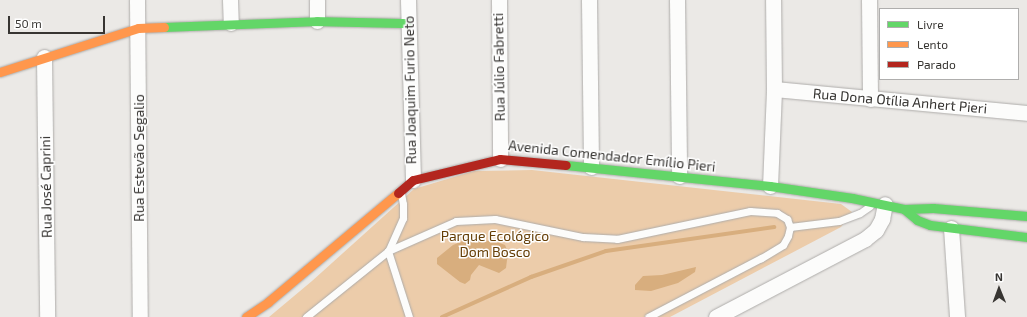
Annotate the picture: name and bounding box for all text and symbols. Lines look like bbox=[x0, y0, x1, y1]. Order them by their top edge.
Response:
scale bar bbox=[10, 8, 107, 34]
legend bbox=[879, 8, 1019, 80]
street label: Rua Júlio Fabretti bbox=[490, 12, 508, 122]
street label: Rua Joaquim Furio Neto bbox=[400, 15, 420, 165]
text: 50 m bbox=[15, 16, 42, 30]
text: Livre bbox=[917, 17, 944, 31]
text: Lento bbox=[917, 37, 948, 51]
text: Parado bbox=[917, 57, 956, 71]
street label: Rua Dona Otília Anhert Pieri bbox=[812, 85, 988, 117]
street label: Rua Estevão Segalio bbox=[131, 94, 147, 222]
street label: Rua José Caprini bbox=[37, 136, 55, 238]
street label: Avenida Comendador Emílio Pieri bbox=[507, 137, 717, 175]
park label: Parque Ecológico Dom Bosco bbox=[441, 228, 549, 260]
north arrow bbox=[979, 269, 1019, 309]
text: N bbox=[995, 270, 1003, 283]

